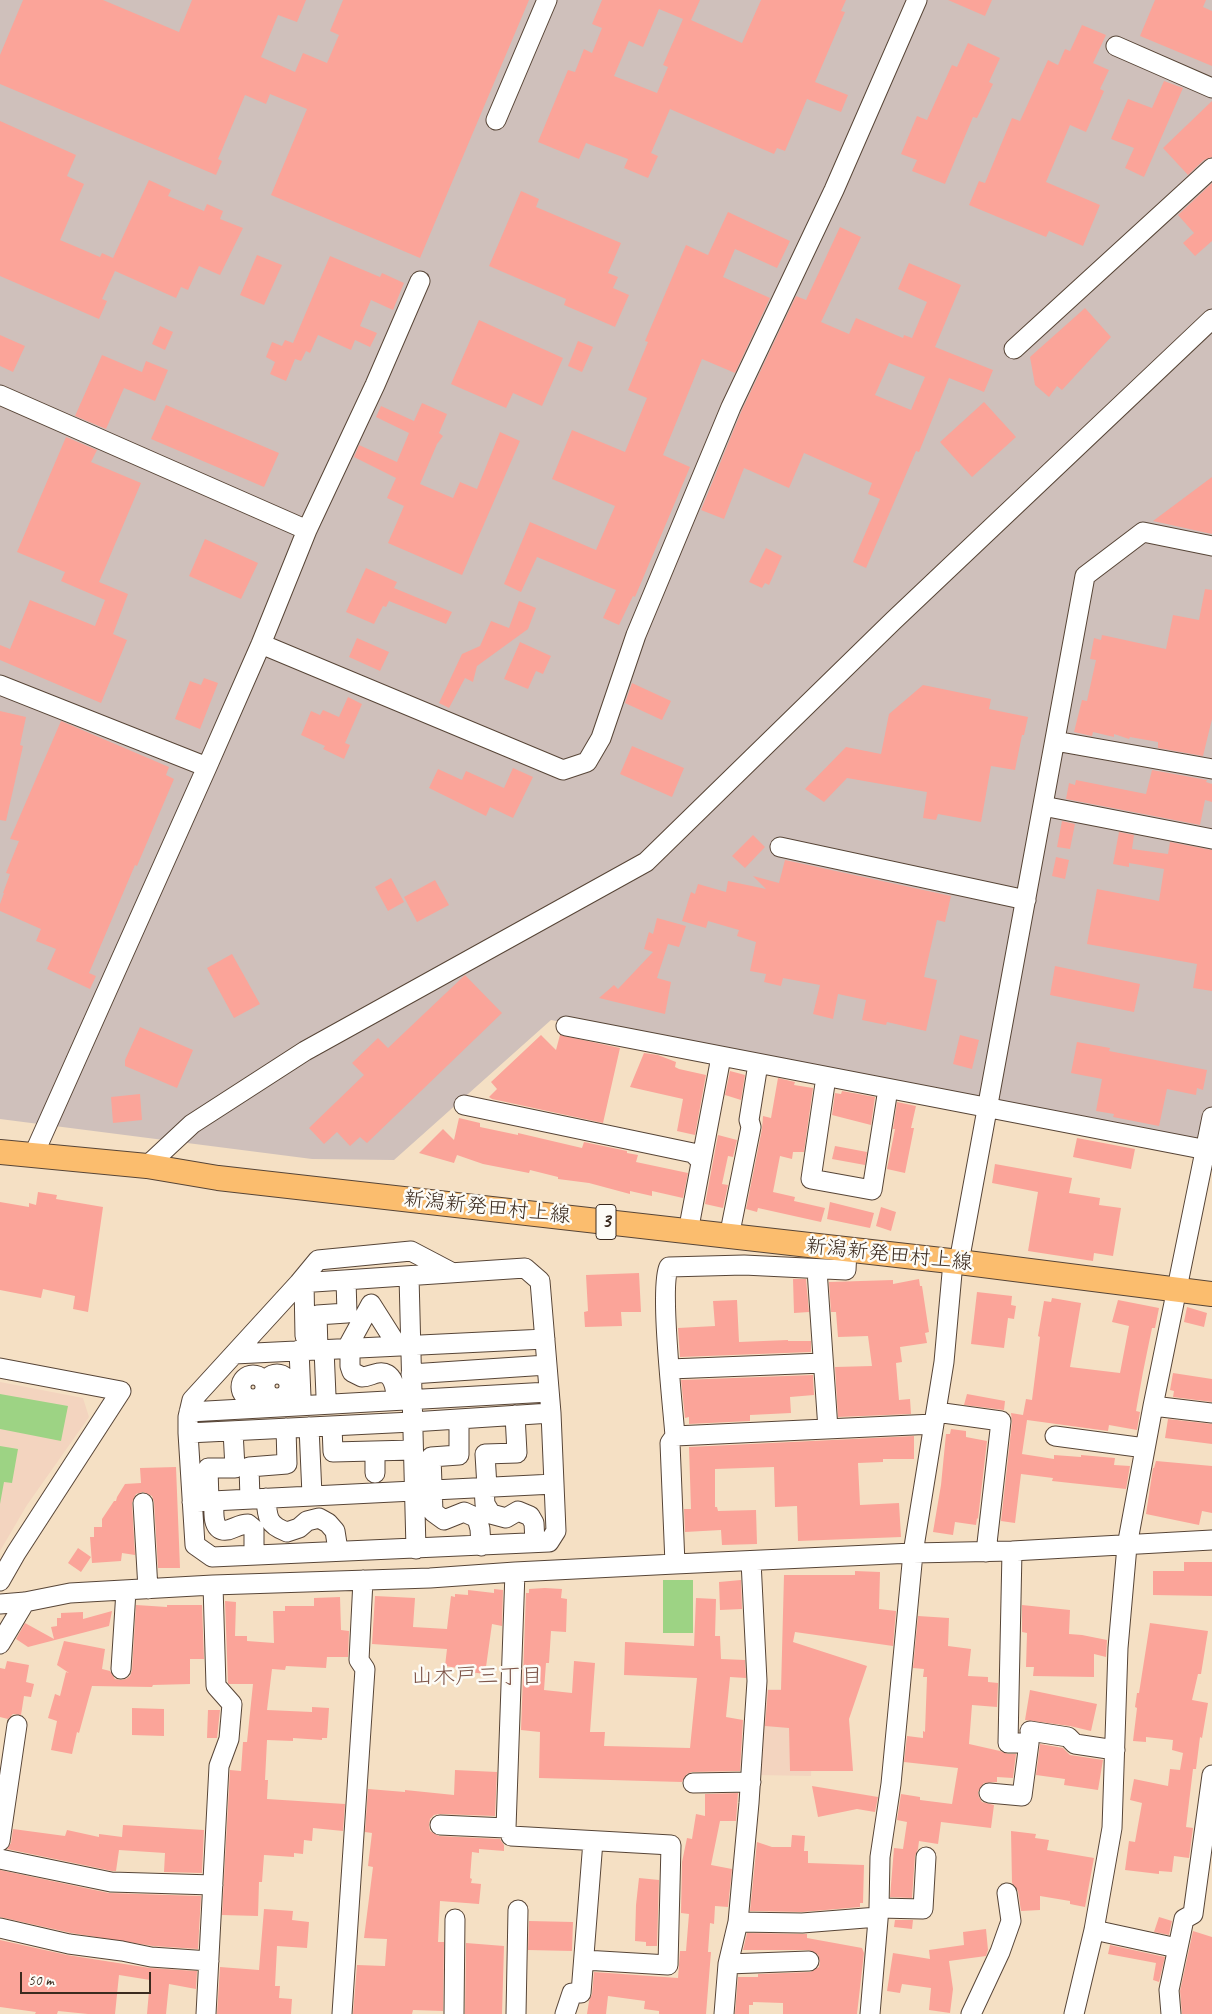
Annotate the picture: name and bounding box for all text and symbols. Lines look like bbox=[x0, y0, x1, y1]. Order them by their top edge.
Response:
street label: 新潟新発田村上線 bbox=[402, 1187, 572, 1229]
road number: 3 bbox=[596, 1204, 616, 1240]
street label: 新潟新発田村上線 bbox=[804, 1234, 974, 1276]
district label: 山木戸三丁目 bbox=[411, 1664, 543, 1690]
scale bar bbox=[22, 1962, 154, 1994]
text: 50 m bbox=[28, 1971, 54, 1990]

